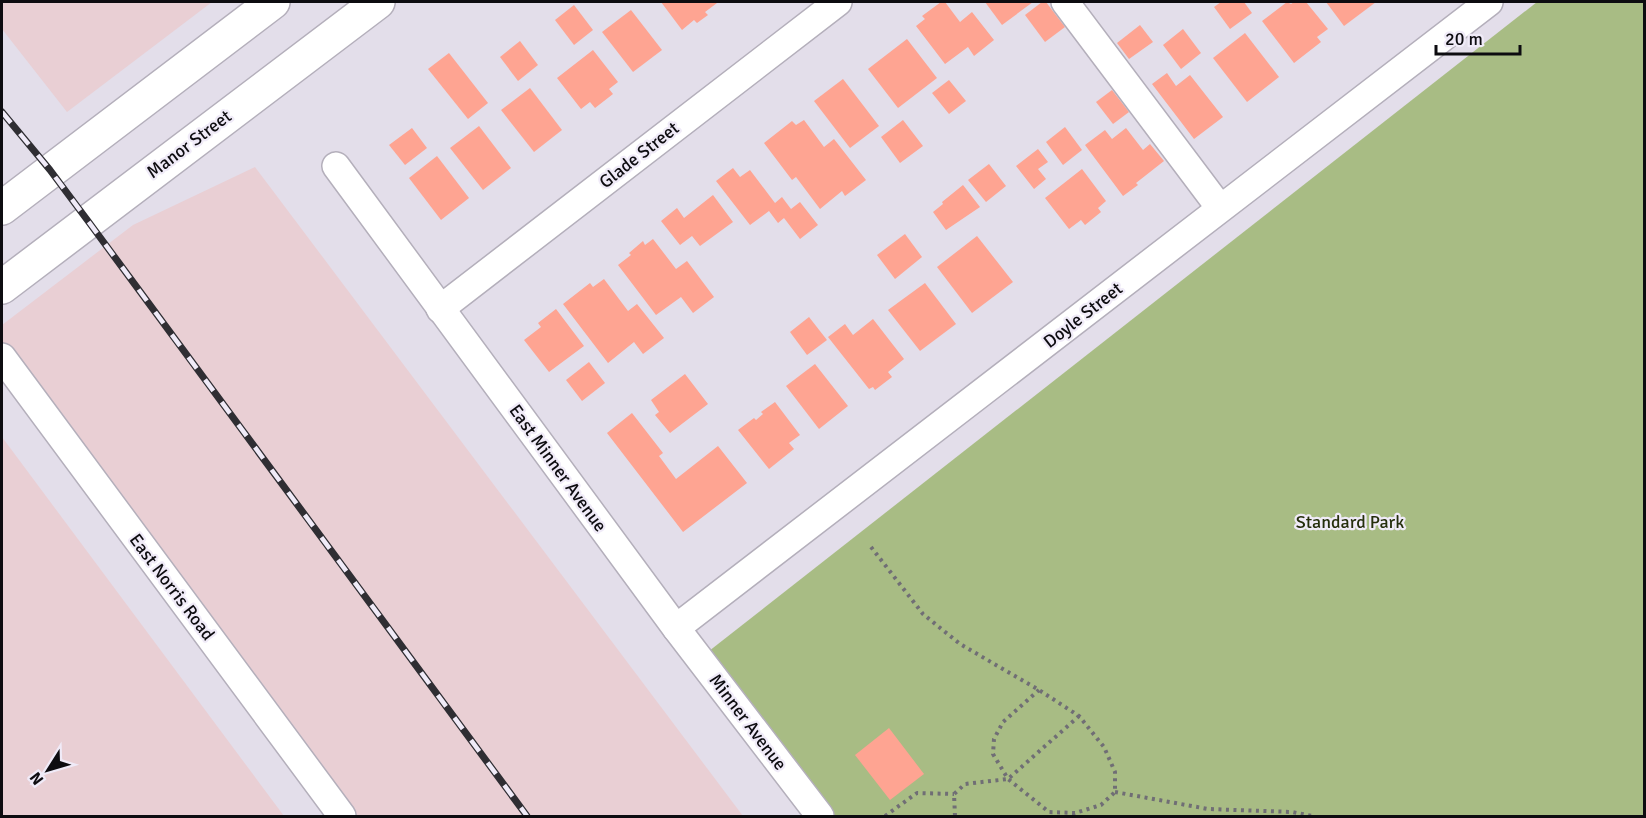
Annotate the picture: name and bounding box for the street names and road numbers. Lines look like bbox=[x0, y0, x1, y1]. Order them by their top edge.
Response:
street label: Manor Street bbox=[142, 105, 236, 183]
street label: Glade Street bbox=[595, 117, 683, 193]
street label: Doyle Street bbox=[1039, 277, 1127, 353]
street label: East Minner Avenue bbox=[504, 400, 612, 536]
street label: East Norris Road bbox=[125, 529, 219, 645]
street label: Minner Avenue bbox=[705, 669, 791, 775]

